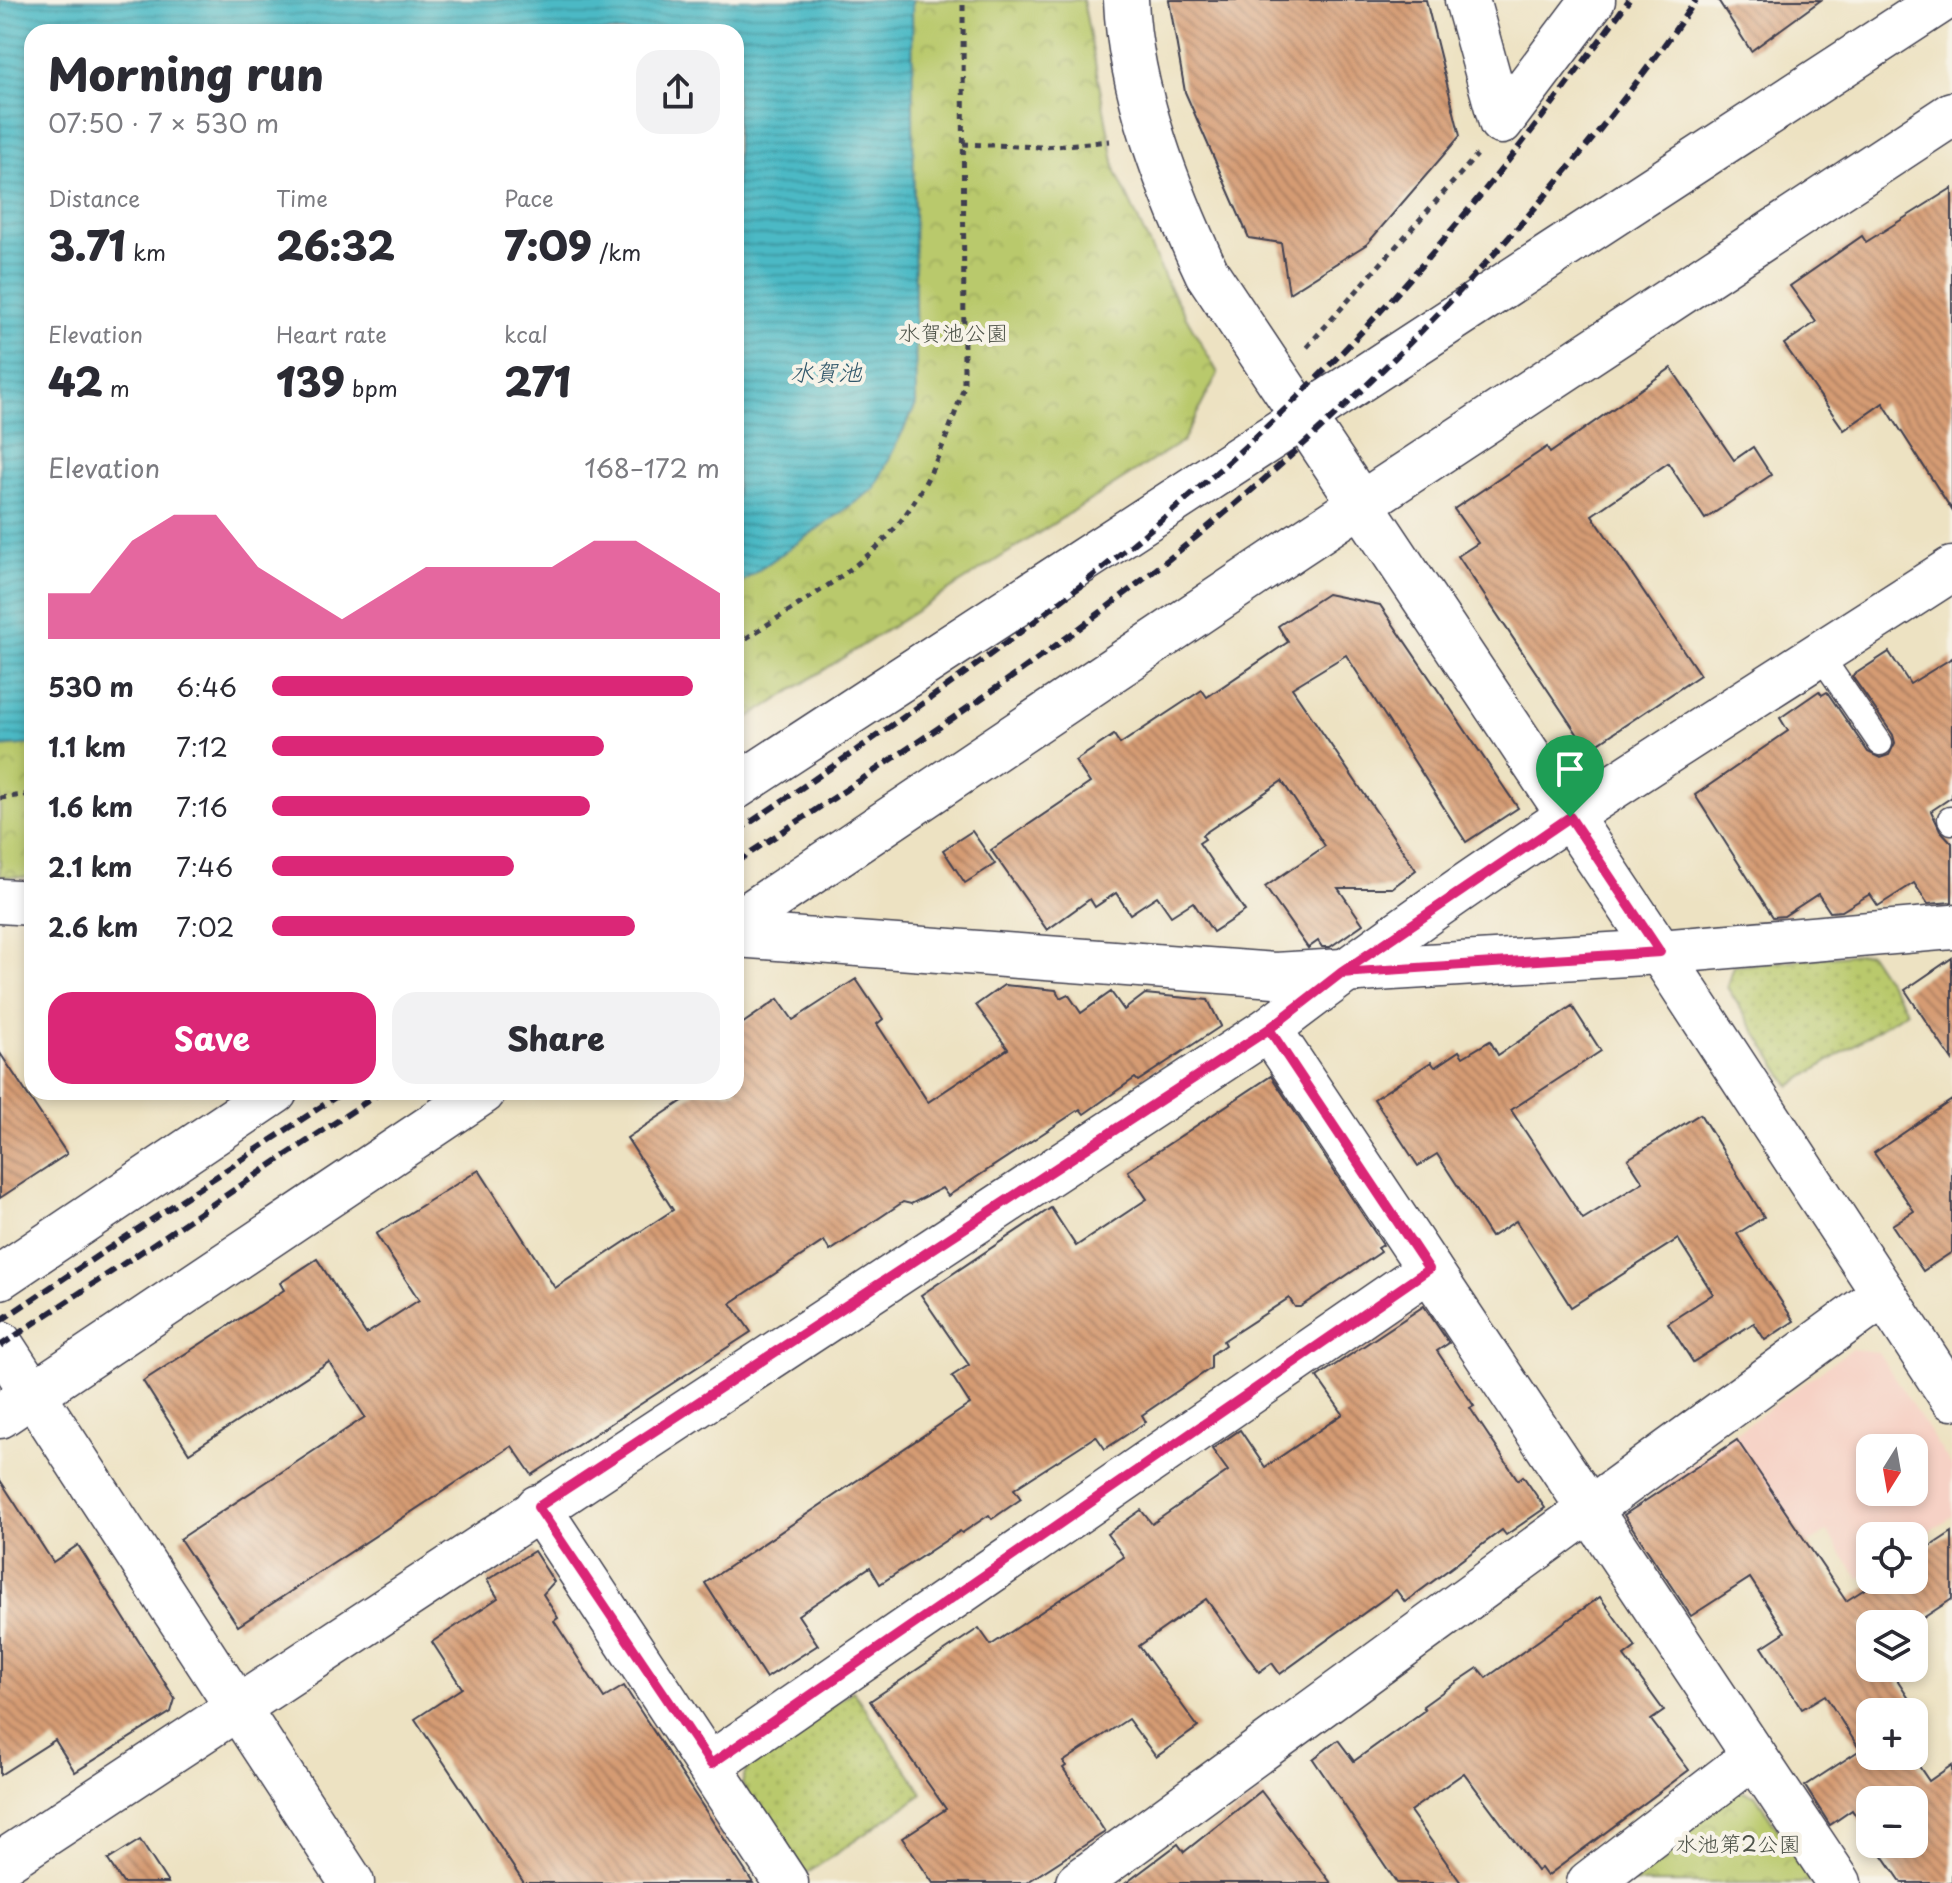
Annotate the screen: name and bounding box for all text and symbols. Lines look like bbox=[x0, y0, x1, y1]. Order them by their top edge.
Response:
text: Morning run bbox=[48, 40, 324, 106]
button: share bbox=[636, 50, 720, 134]
text: 07:50 · 7 × 530 m bbox=[48, 103, 279, 142]
text: Distance bbox=[48, 181, 140, 214]
text: Time bbox=[276, 181, 328, 214]
text: Pace bbox=[504, 181, 554, 214]
text: 3.71 bbox=[48, 214, 126, 275]
text: 26:32 bbox=[276, 214, 395, 275]
text: 7:09 bbox=[504, 214, 592, 275]
text: km bbox=[126, 235, 166, 268]
text: /km bbox=[592, 235, 641, 268]
park label: 水賀池公園 bbox=[898, 315, 1008, 348]
text: Elevation bbox=[48, 317, 143, 350]
text: Heart rate bbox=[276, 317, 387, 350]
text: kcal bbox=[504, 317, 548, 350]
text: 42 bbox=[48, 350, 103, 411]
text: 139 bbox=[276, 350, 345, 411]
text: 271 bbox=[504, 350, 571, 411]
water label: 水賀池 bbox=[790, 353, 863, 389]
text: m bbox=[103, 371, 130, 404]
text: bpm bbox=[345, 371, 398, 404]
text: Elevation bbox=[48, 448, 160, 487]
text: 168–172 m bbox=[584, 448, 720, 487]
text: 530 m bbox=[48, 667, 134, 706]
text: 6:46 bbox=[176, 667, 237, 706]
text: 1.1 km bbox=[48, 727, 126, 766]
text: 7:12 bbox=[176, 727, 228, 766]
pin bbox=[1536, 735, 1604, 817]
icon: arrive bbox=[1548, 747, 1592, 791]
text: 1.6 km bbox=[48, 787, 133, 826]
text: 7:16 bbox=[176, 787, 228, 826]
text: 2.1 km bbox=[48, 847, 132, 886]
text: 7:46 bbox=[176, 847, 233, 886]
text: 2.6 km bbox=[48, 907, 138, 946]
text: 7:02 bbox=[176, 907, 234, 946]
button: Save bbox=[48, 992, 376, 1084]
button: Share bbox=[392, 992, 720, 1084]
north arrow bbox=[1856, 1434, 1928, 1506]
map controls bbox=[1856, 1434, 1928, 1858]
button: locate bbox=[1856, 1522, 1928, 1594]
button: layers bbox=[1856, 1610, 1928, 1682]
button: + bbox=[1856, 1698, 1928, 1770]
button: − bbox=[1856, 1786, 1928, 1858]
park label: 水池第2公園 bbox=[1675, 1826, 1801, 1859]

